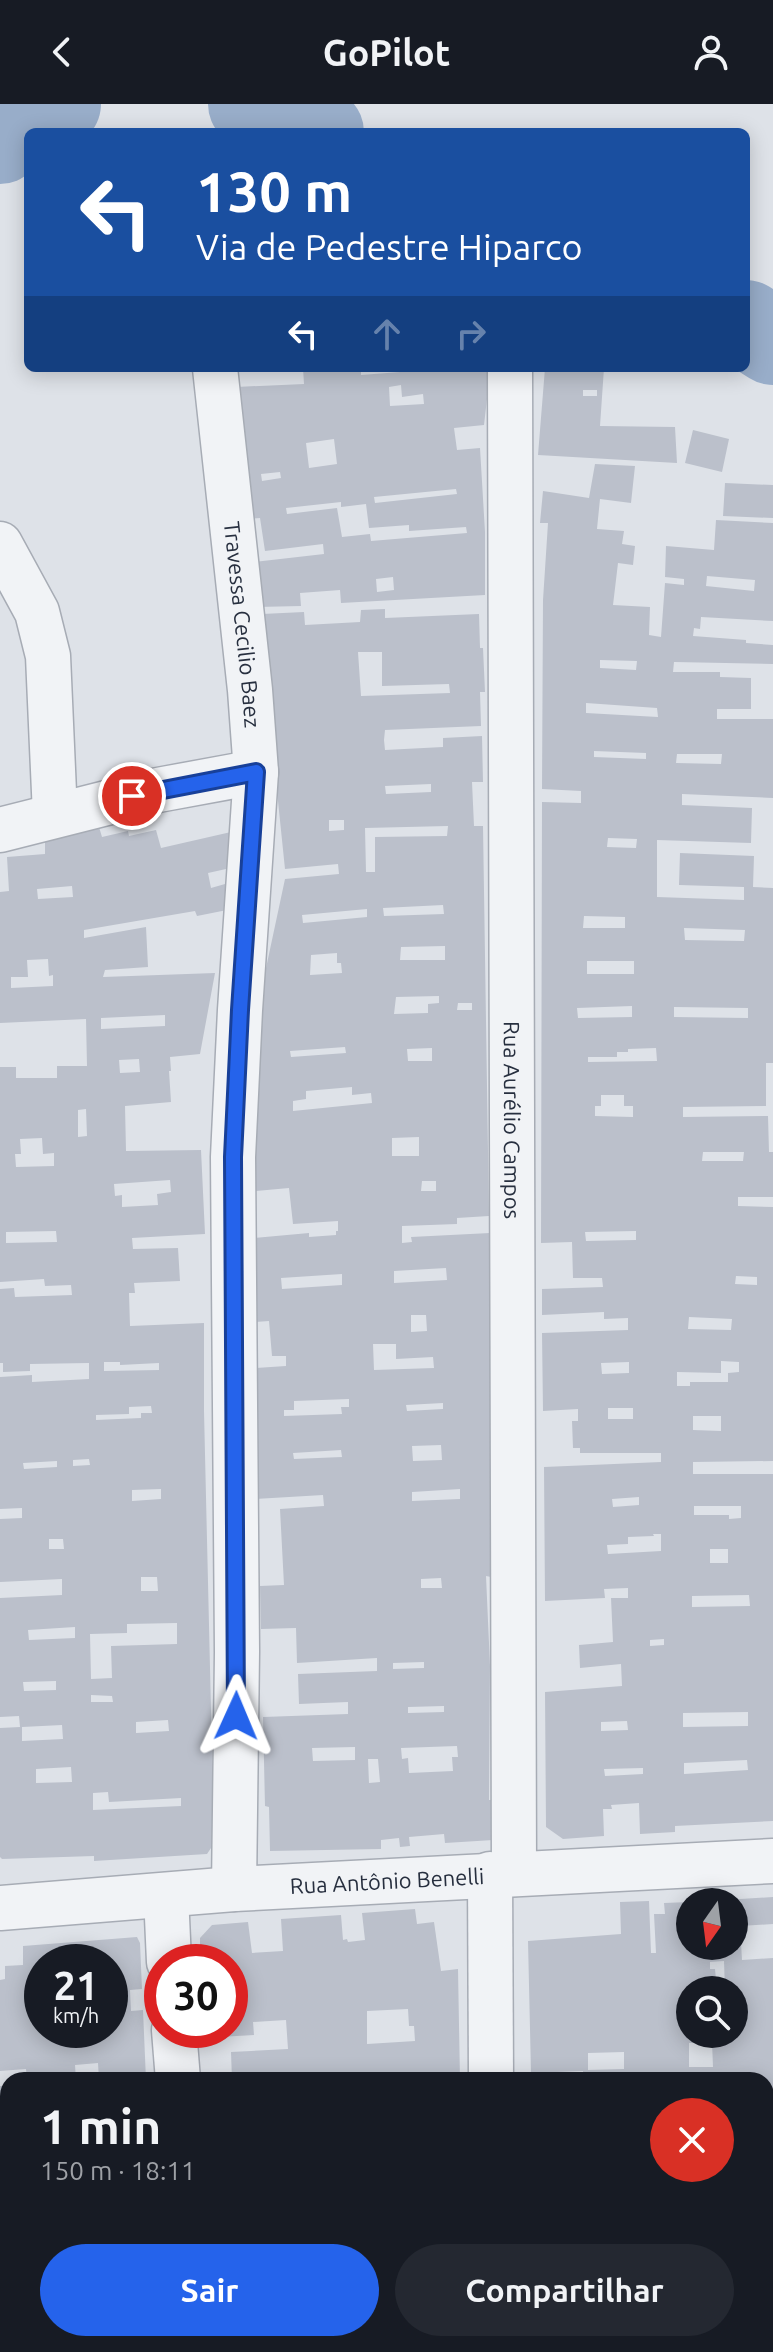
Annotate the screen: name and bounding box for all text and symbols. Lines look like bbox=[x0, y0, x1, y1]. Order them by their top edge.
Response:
icon: back bbox=[40, 30, 84, 74]
icon: person bbox=[689, 30, 733, 74]
text: GoPilot bbox=[323, 32, 450, 73]
icon: left bbox=[64, 160, 168, 264]
text: 130 m bbox=[196, 160, 352, 223]
text: Via de Pedestre Hiparco bbox=[196, 226, 583, 267]
icon: left bbox=[281, 312, 325, 356]
icon: ahead bbox=[365, 312, 409, 356]
icon: right bbox=[449, 312, 493, 356]
street label: Travessa Cecilio Baez bbox=[220, 520, 266, 729]
pin bbox=[98, 762, 166, 830]
icon: arrive bbox=[110, 774, 154, 818]
street label: Rua Aurélio Campos bbox=[500, 1021, 525, 1219]
position arrow bbox=[194, 1674, 278, 1758]
street label: Rua Antônio Benelli bbox=[289, 1863, 485, 1898]
north arrow bbox=[676, 1888, 748, 1960]
map controls bbox=[676, 1888, 748, 2048]
speed limit sign: 30 bbox=[144, 1944, 248, 2048]
text: 21 bbox=[53, 1963, 99, 2008]
button: search bbox=[676, 1976, 748, 2048]
text: km/h bbox=[53, 2004, 99, 2027]
button: close bbox=[650, 2098, 734, 2182]
text: 1 min bbox=[40, 2099, 161, 2153]
text: 150 m · 18:11 bbox=[40, 2156, 196, 2185]
button: Sair bbox=[40, 2244, 379, 2336]
button: Compartilhar bbox=[395, 2244, 734, 2336]

